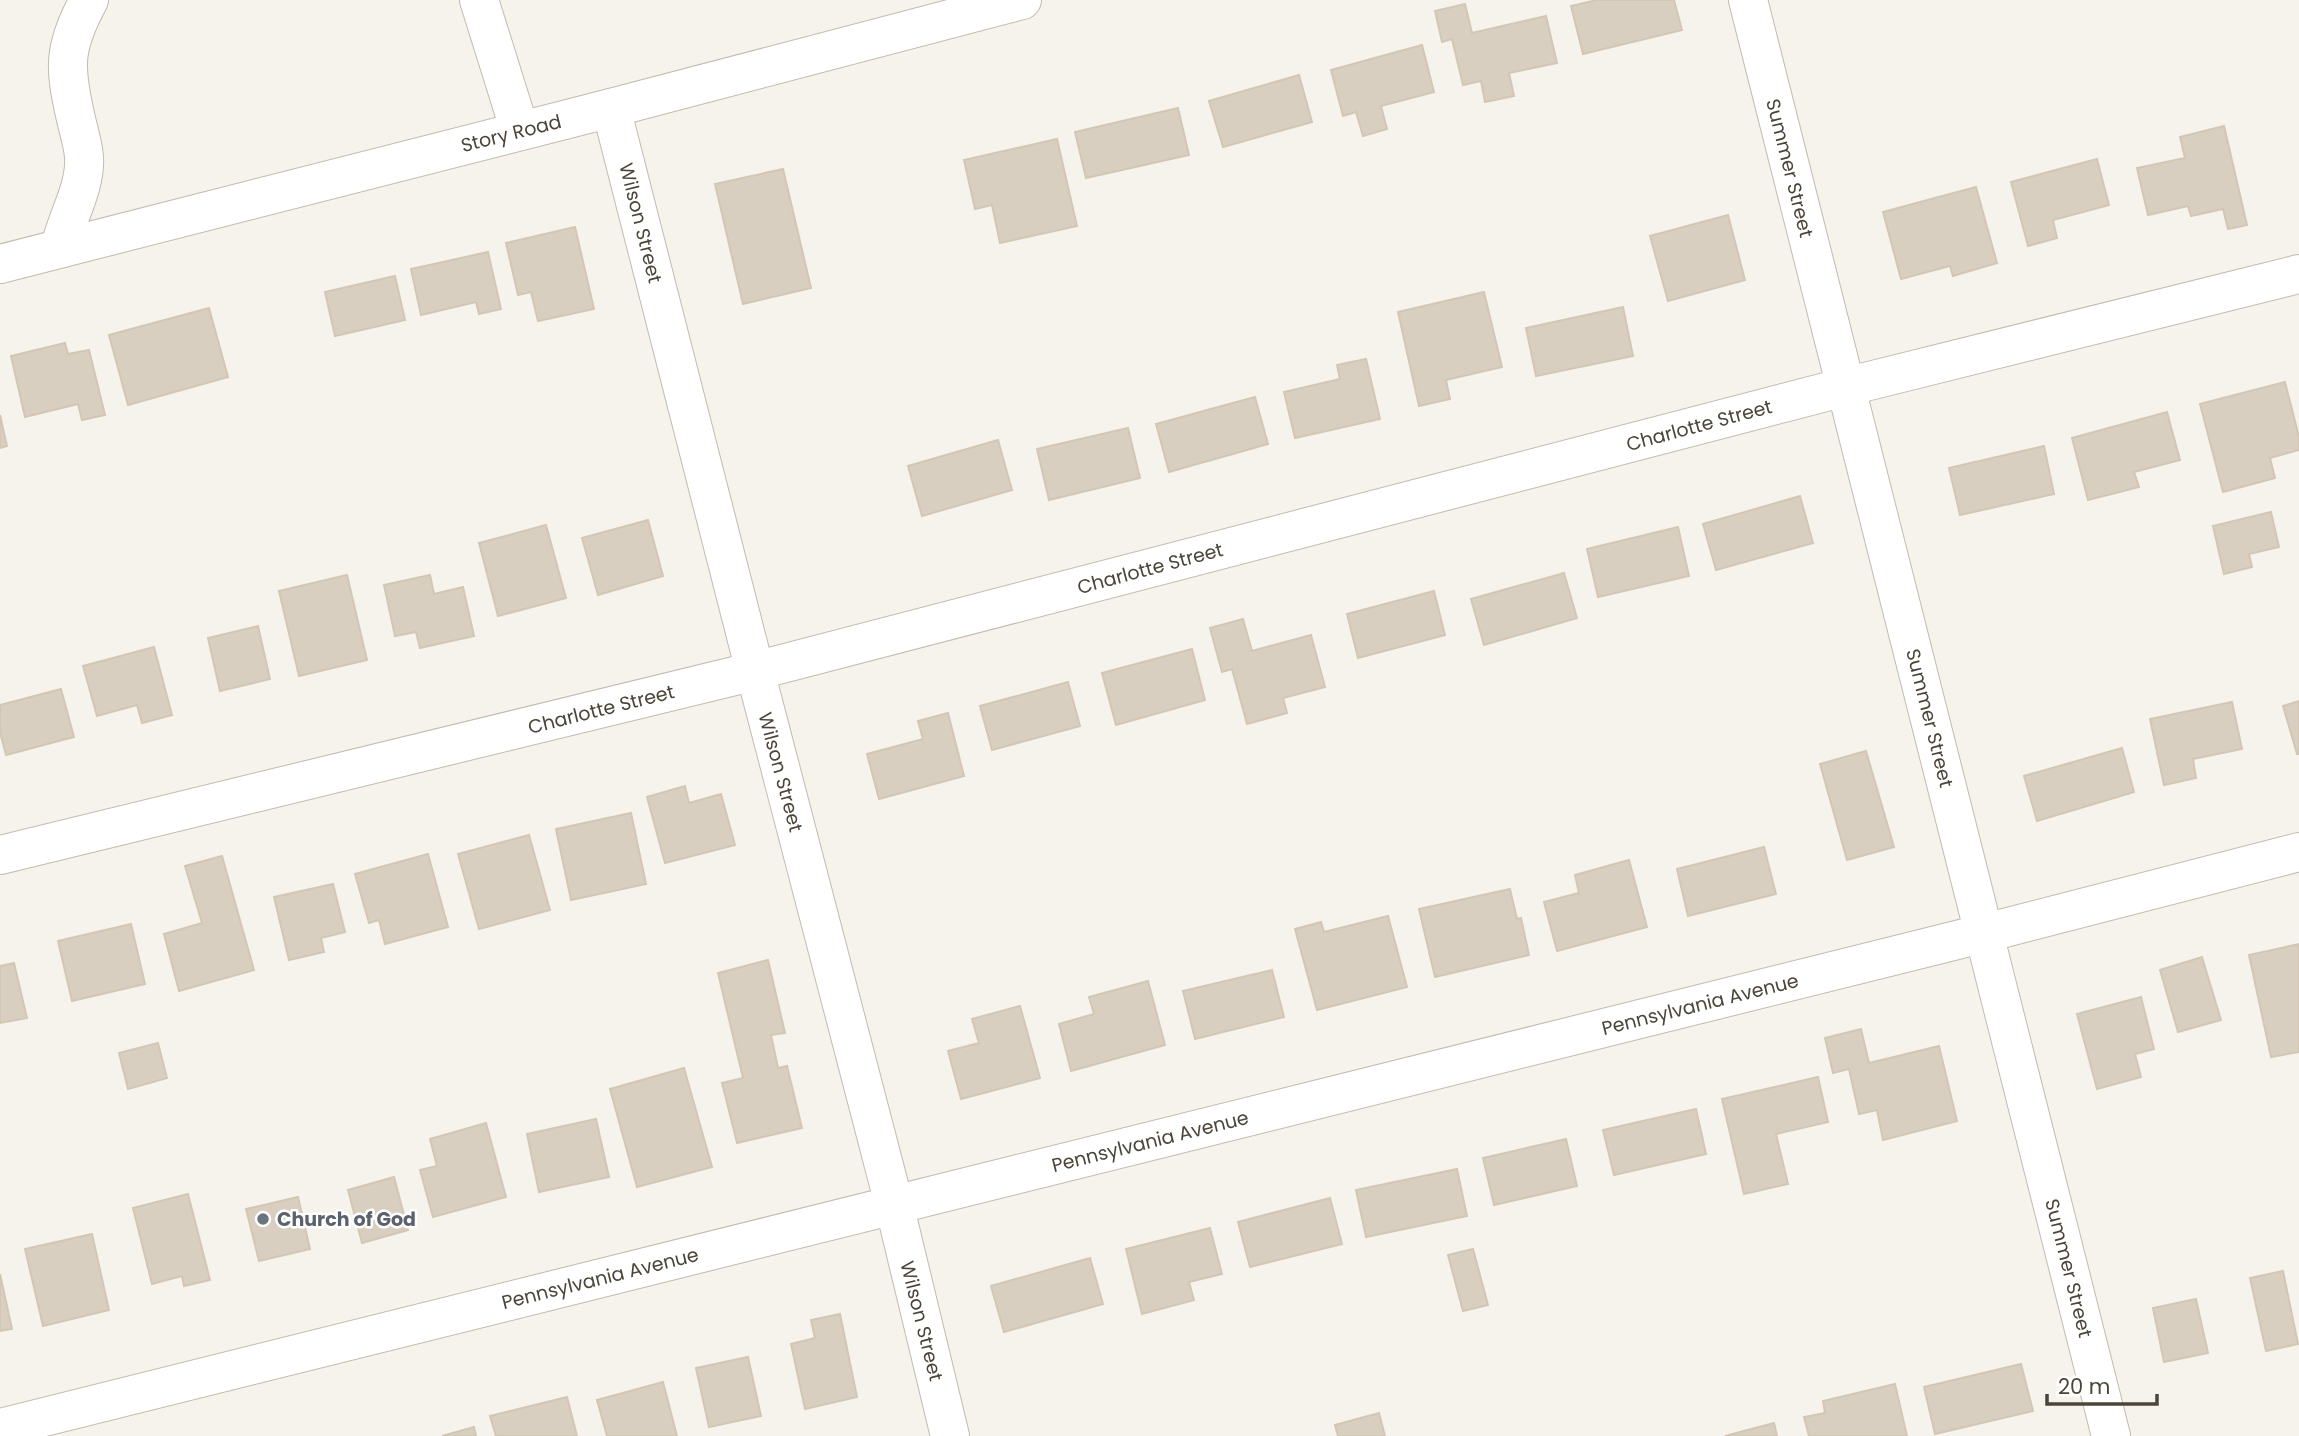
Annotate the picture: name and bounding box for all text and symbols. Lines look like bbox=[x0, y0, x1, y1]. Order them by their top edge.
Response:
street label: Summer Street bbox=[1759, 96, 1820, 240]
street label: Story Road bbox=[458, 108, 564, 159]
street label: Wilson Street bbox=[613, 160, 668, 286]
street label: Charlotte Street bbox=[1623, 393, 1775, 458]
street label: Charlotte Street bbox=[1074, 536, 1226, 601]
street label: Summer Street bbox=[1899, 646, 1960, 790]
street label: Charlotte Street bbox=[525, 678, 677, 741]
street label: Wilson Street bbox=[752, 709, 809, 835]
street label: Pennsylvania Avenue bbox=[1599, 967, 1801, 1042]
street label: Pennsylvania Avenue bbox=[1049, 1104, 1251, 1179]
street label: Summer Street bbox=[2038, 1196, 2099, 1340]
place label: Church of God bbox=[277, 1206, 416, 1233]
marker: Church of God bbox=[255, 1211, 271, 1227]
street label: Pennsylvania Avenue bbox=[499, 1241, 701, 1316]
street label: Wilson Street bbox=[894, 1258, 949, 1384]
scale bar bbox=[2047, 1362, 2157, 1406]
text: 20 m bbox=[2058, 1372, 2111, 1401]

